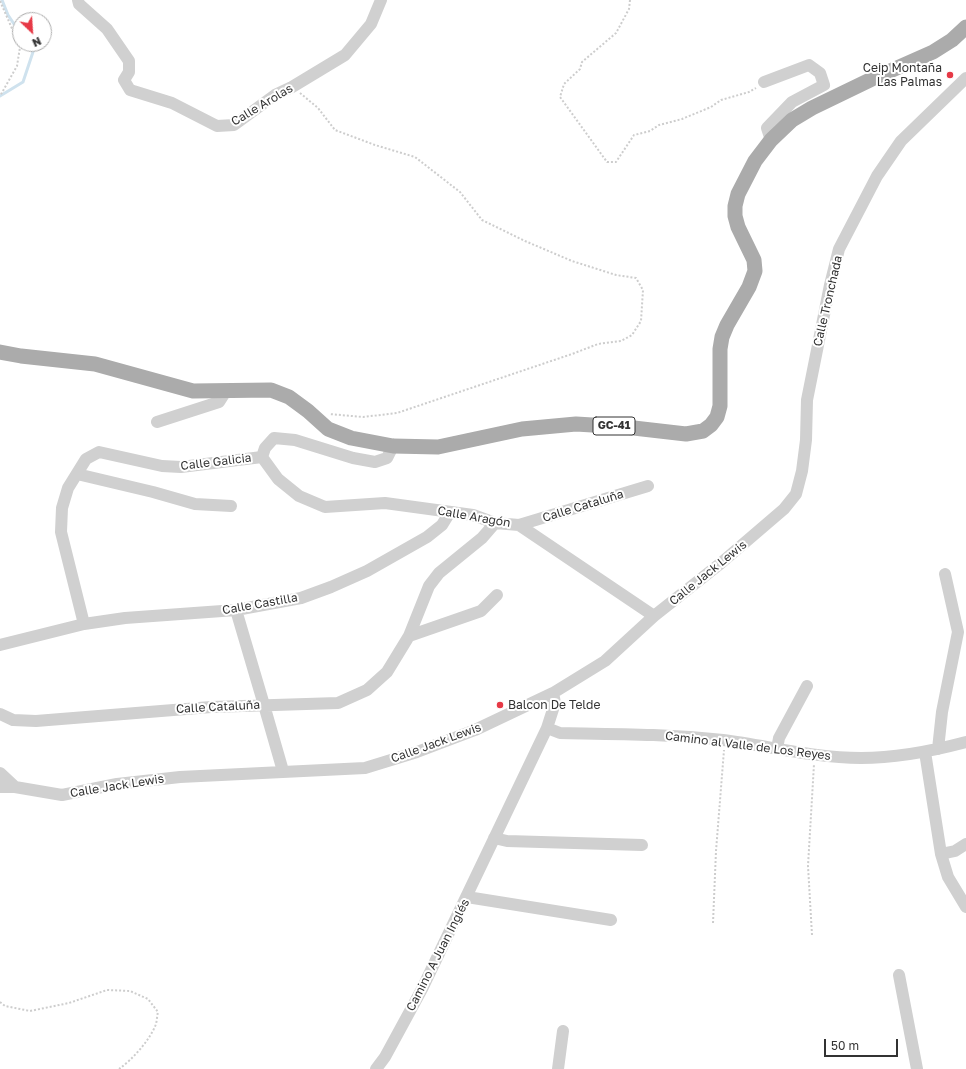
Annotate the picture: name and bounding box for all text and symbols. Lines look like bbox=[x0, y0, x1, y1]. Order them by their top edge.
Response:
north arrow bbox=[12, 12, 52, 52]
text: N bbox=[30, 35, 43, 50]
place label: Ceip Montaña Las Palmas bbox=[863, 61, 942, 89]
marker: Ceip Montaña Las Palmas bbox=[945, 70, 955, 80]
street label: Calle Arolas bbox=[229, 81, 295, 129]
street label: Calle Tronchada bbox=[811, 254, 845, 348]
road number: GC-41 bbox=[593, 417, 635, 435]
street label: Calle Galicia bbox=[180, 451, 252, 473]
street label: Calle Cataluña bbox=[541, 487, 625, 525]
street label: Calle Aragón bbox=[436, 504, 512, 530]
street label: Calle Jack Lewis bbox=[667, 537, 749, 609]
street label: Calle Castilla bbox=[221, 590, 299, 618]
street label: Calle Cataluña bbox=[176, 698, 260, 716]
place label: Balcon De Telde bbox=[508, 698, 600, 712]
marker: Balcon De Telde bbox=[495, 700, 505, 710]
street label: Calle Jack Lewis bbox=[389, 720, 483, 766]
street label: Camino al Valle de Los Reyes bbox=[664, 729, 832, 763]
street label: Calle Jack Lewis bbox=[69, 771, 165, 801]
street label: Camino A Juan Inglés bbox=[403, 896, 473, 1014]
scale bar bbox=[826, 1031, 900, 1057]
text: 50 m bbox=[831, 1038, 859, 1053]

